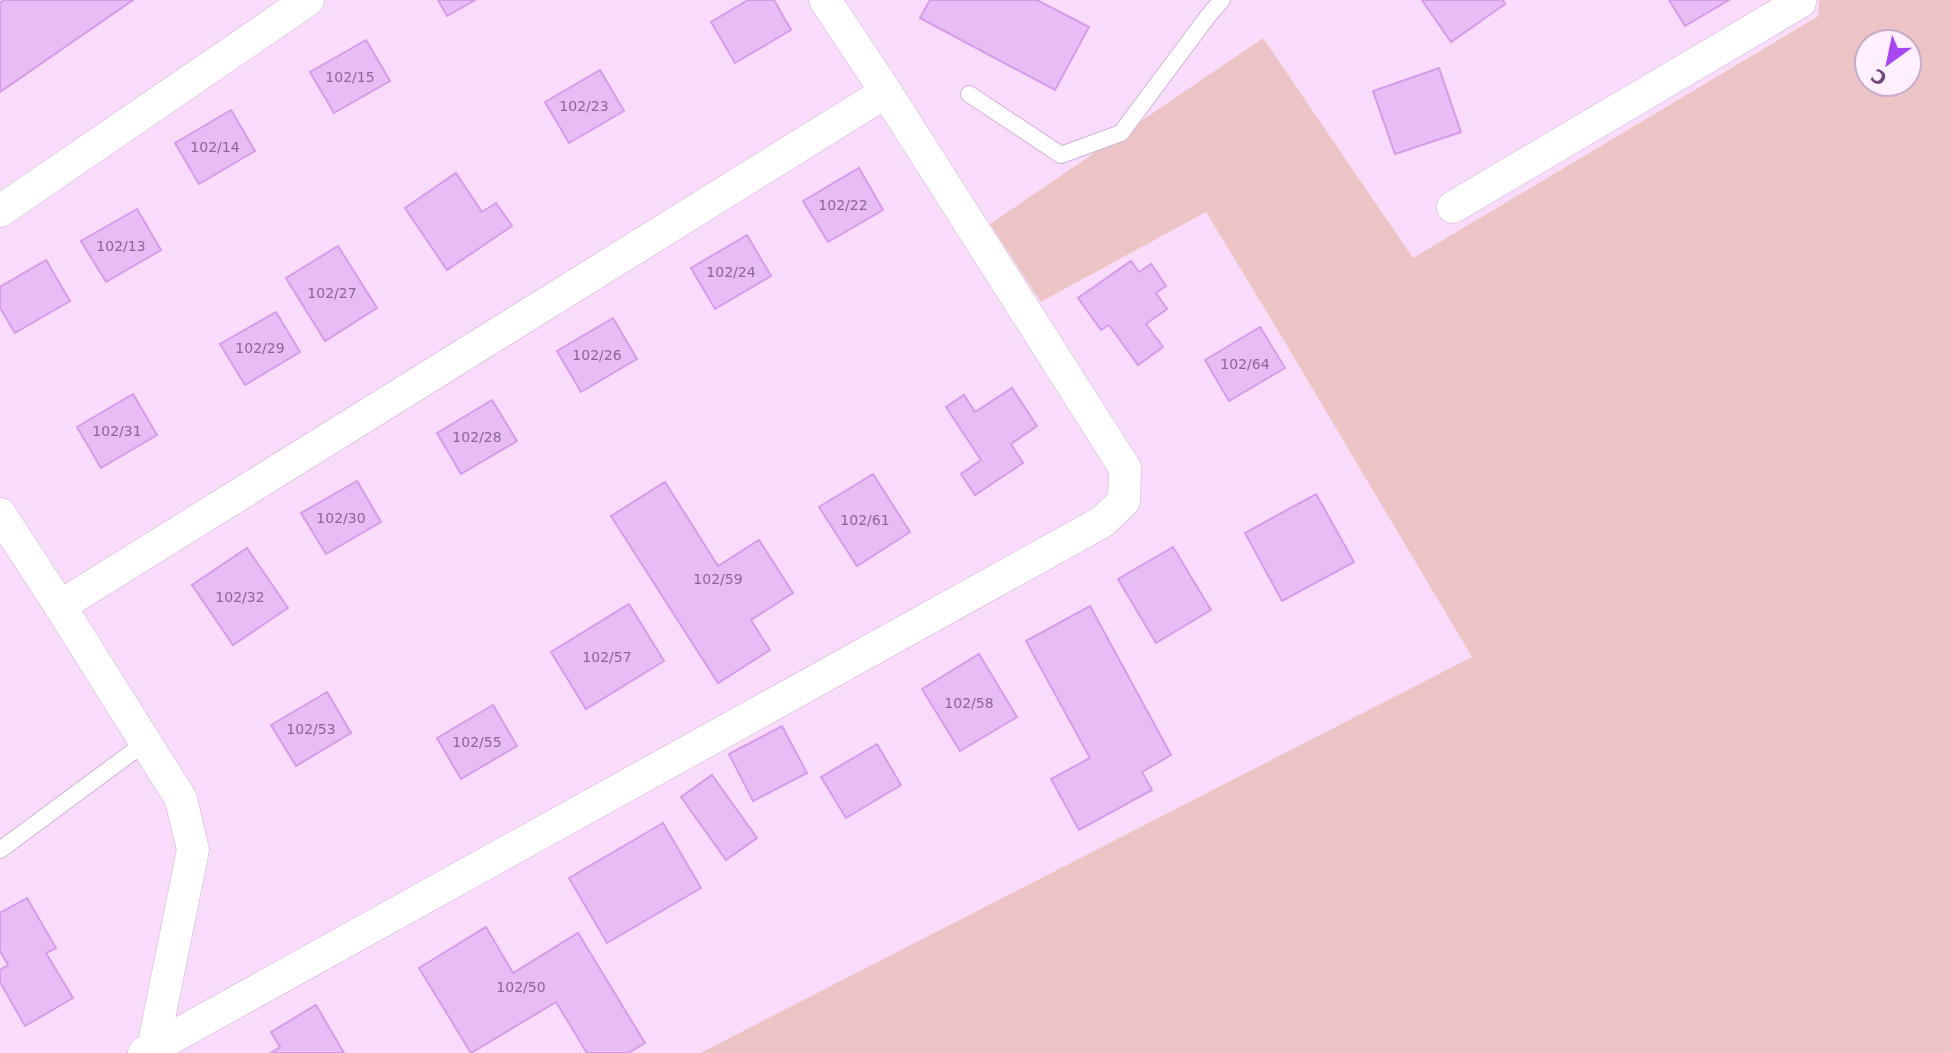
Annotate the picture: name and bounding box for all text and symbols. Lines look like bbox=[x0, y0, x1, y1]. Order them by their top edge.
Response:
north arrow bbox=[1853, 28, 1923, 98]
text: С bbox=[1867, 64, 1891, 90]
house number: 102/15 bbox=[325, 69, 375, 85]
house number: 102/23 bbox=[559, 98, 609, 114]
house number: 102/14 bbox=[190, 139, 240, 155]
house number: 102/22 bbox=[818, 197, 868, 213]
house number: 102/13 bbox=[96, 238, 146, 254]
house number: 102/24 bbox=[706, 264, 756, 280]
house number: 102/27 bbox=[307, 285, 357, 301]
house number: 102/29 bbox=[235, 340, 285, 356]
house number: 102/26 bbox=[572, 347, 622, 363]
house number: 102/64 bbox=[1220, 356, 1270, 372]
house number: 102/31 bbox=[92, 423, 142, 439]
house number: 102/28 bbox=[452, 429, 502, 445]
house number: 102/30 bbox=[316, 510, 366, 526]
house number: 102/61 bbox=[840, 512, 890, 528]
house number: 102/59 bbox=[693, 571, 743, 587]
house number: 102/32 bbox=[215, 589, 265, 605]
house number: 102/57 bbox=[582, 649, 632, 665]
house number: 102/58 bbox=[944, 695, 994, 711]
house number: 102/53 bbox=[286, 721, 336, 737]
house number: 102/55 bbox=[452, 734, 502, 750]
house number: 102/50 bbox=[496, 979, 546, 995]

